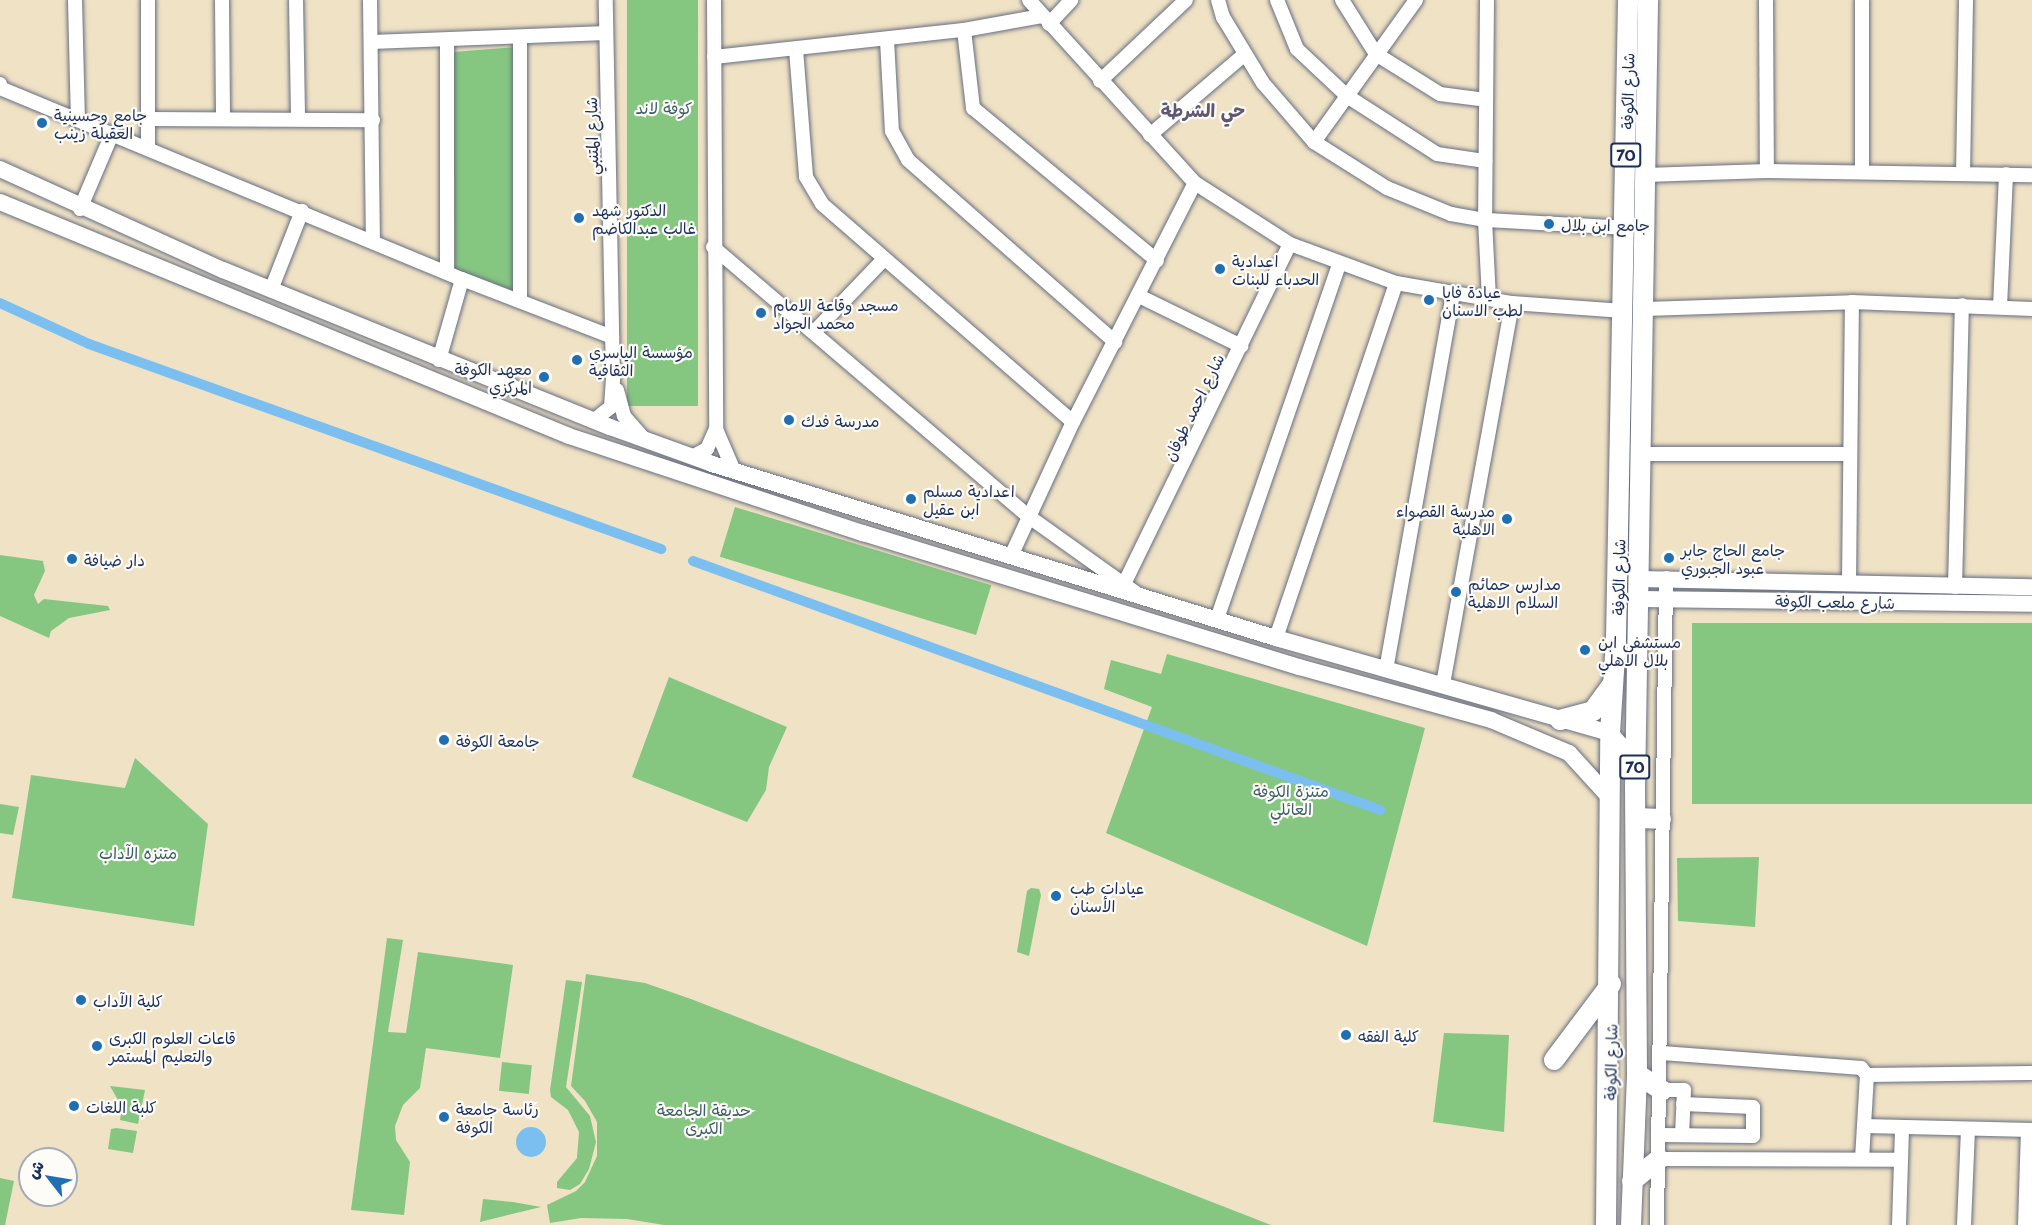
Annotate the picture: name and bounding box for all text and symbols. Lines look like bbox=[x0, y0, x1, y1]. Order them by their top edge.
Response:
street label: شارع الكوفة bbox=[1617, 53, 1637, 129]
street label: شارع المتنبي bbox=[581, 97, 601, 175]
park label: كوفة لاند bbox=[636, 97, 692, 117]
district label: حي الشرطة bbox=[1161, 99, 1245, 121]
place label: جامع وحسينية العقيلة زينب bbox=[54, 104, 147, 142]
marker: جامع وحسينية العقيلة زينب bbox=[35, 116, 49, 130]
road number: 70 bbox=[1610, 143, 1642, 167]
place label: الدكتور شهد غالب عبدالكاضم bbox=[592, 199, 696, 237]
marker: الدكتور شهد غالب عبدالكاضم bbox=[570, 209, 588, 227]
place label: جامع ابن بلال bbox=[1561, 214, 1650, 234]
marker: جامع ابن بلال bbox=[1542, 217, 1556, 231]
place label: اعدادية الحدباء للبنات bbox=[1232, 250, 1319, 288]
marker: اعدادية الحدباء للبنات bbox=[1213, 262, 1227, 276]
place label: عيادة فايا لطب الاسنان bbox=[1442, 281, 1523, 319]
marker: عيادة فايا لطب الاسنان bbox=[1420, 291, 1438, 309]
place label: مسجد وقاعة الامام محمد الجواد bbox=[773, 294, 899, 332]
marker: مسجد وقاعة الامام محمد الجواد bbox=[754, 306, 768, 320]
place label: مؤسسة الياسري الثقافية bbox=[589, 341, 693, 379]
street label: شارع احمد طوفان bbox=[1159, 350, 1227, 464]
marker: مؤسسة الياسري الثقافية bbox=[570, 353, 584, 367]
place label: معهد الكوفة المركزي bbox=[455, 358, 532, 396]
marker: معهد الكوفة المركزي bbox=[537, 370, 551, 384]
place label: مدرسة فدك bbox=[801, 410, 879, 430]
marker: مدرسة فدك bbox=[782, 413, 796, 427]
place label: اعدادية مسلم ابن عقيل bbox=[923, 480, 1015, 518]
marker: اعدادية مسلم ابن عقيل bbox=[904, 492, 918, 506]
place label: مدرسة القصواء الاهلية bbox=[1396, 500, 1495, 538]
marker: مدرسة القصواء الاهلية bbox=[1500, 512, 1514, 526]
street label: شارع الكوفة bbox=[1608, 539, 1628, 615]
place label: جامع الحاج جابر عبود الجبوري bbox=[1681, 539, 1785, 577]
place label: دار ضيافة bbox=[84, 549, 145, 569]
marker: جامع الحاج جابر عبود الجبوري bbox=[1662, 551, 1676, 565]
marker: دار ضيافة bbox=[65, 552, 79, 566]
place label: مدارس حمائم السلام الاهلية bbox=[1468, 573, 1561, 611]
marker: مدارس حمائم السلام الاهلية bbox=[1449, 585, 1463, 599]
street label: شارع ملعب الكوفة bbox=[1775, 590, 1895, 612]
place label: مستشفى ابن بلال الاهلي bbox=[1598, 631, 1681, 669]
marker: مستشفى ابن بلال الاهلي bbox=[1576, 641, 1594, 659]
place label: جامعة الكوفة bbox=[456, 730, 540, 750]
marker: جامعة الكوفة bbox=[437, 733, 451, 747]
road number: 70 bbox=[1618, 755, 1652, 779]
park label: متنزة الكوفة العائلي bbox=[1253, 780, 1329, 818]
park label: متنزه الآداب bbox=[99, 842, 177, 862]
place label: عيادات طب الأسنان bbox=[1070, 877, 1144, 915]
marker: عيادات طب الأسنان bbox=[1047, 887, 1065, 905]
place label: كلية الآداب bbox=[93, 990, 163, 1010]
marker: كلية الآداب bbox=[74, 993, 88, 1007]
street label: شارع الكوفة bbox=[1600, 1024, 1620, 1100]
place label: كلية الفقه bbox=[1358, 1025, 1419, 1045]
place label: قاعات العلوم الكبرى والتعليم المستمر bbox=[109, 1027, 236, 1065]
marker: كلية الفقه bbox=[1339, 1028, 1353, 1042]
marker: قاعات العلوم الكبرى والتعليم المستمر bbox=[90, 1039, 104, 1053]
place label: كلبة اللغات bbox=[86, 1096, 157, 1116]
place label: رئاسة جامعة الكوفة bbox=[456, 1098, 539, 1136]
marker: كلبة اللغات bbox=[67, 1099, 81, 1113]
park label: حديقة الجامعة الكبرى bbox=[657, 1099, 751, 1137]
marker: رئاسة جامعة الكوفة bbox=[437, 1110, 451, 1124]
north arrow bbox=[18, 1147, 78, 1207]
text: ش bbox=[19, 1155, 49, 1182]

